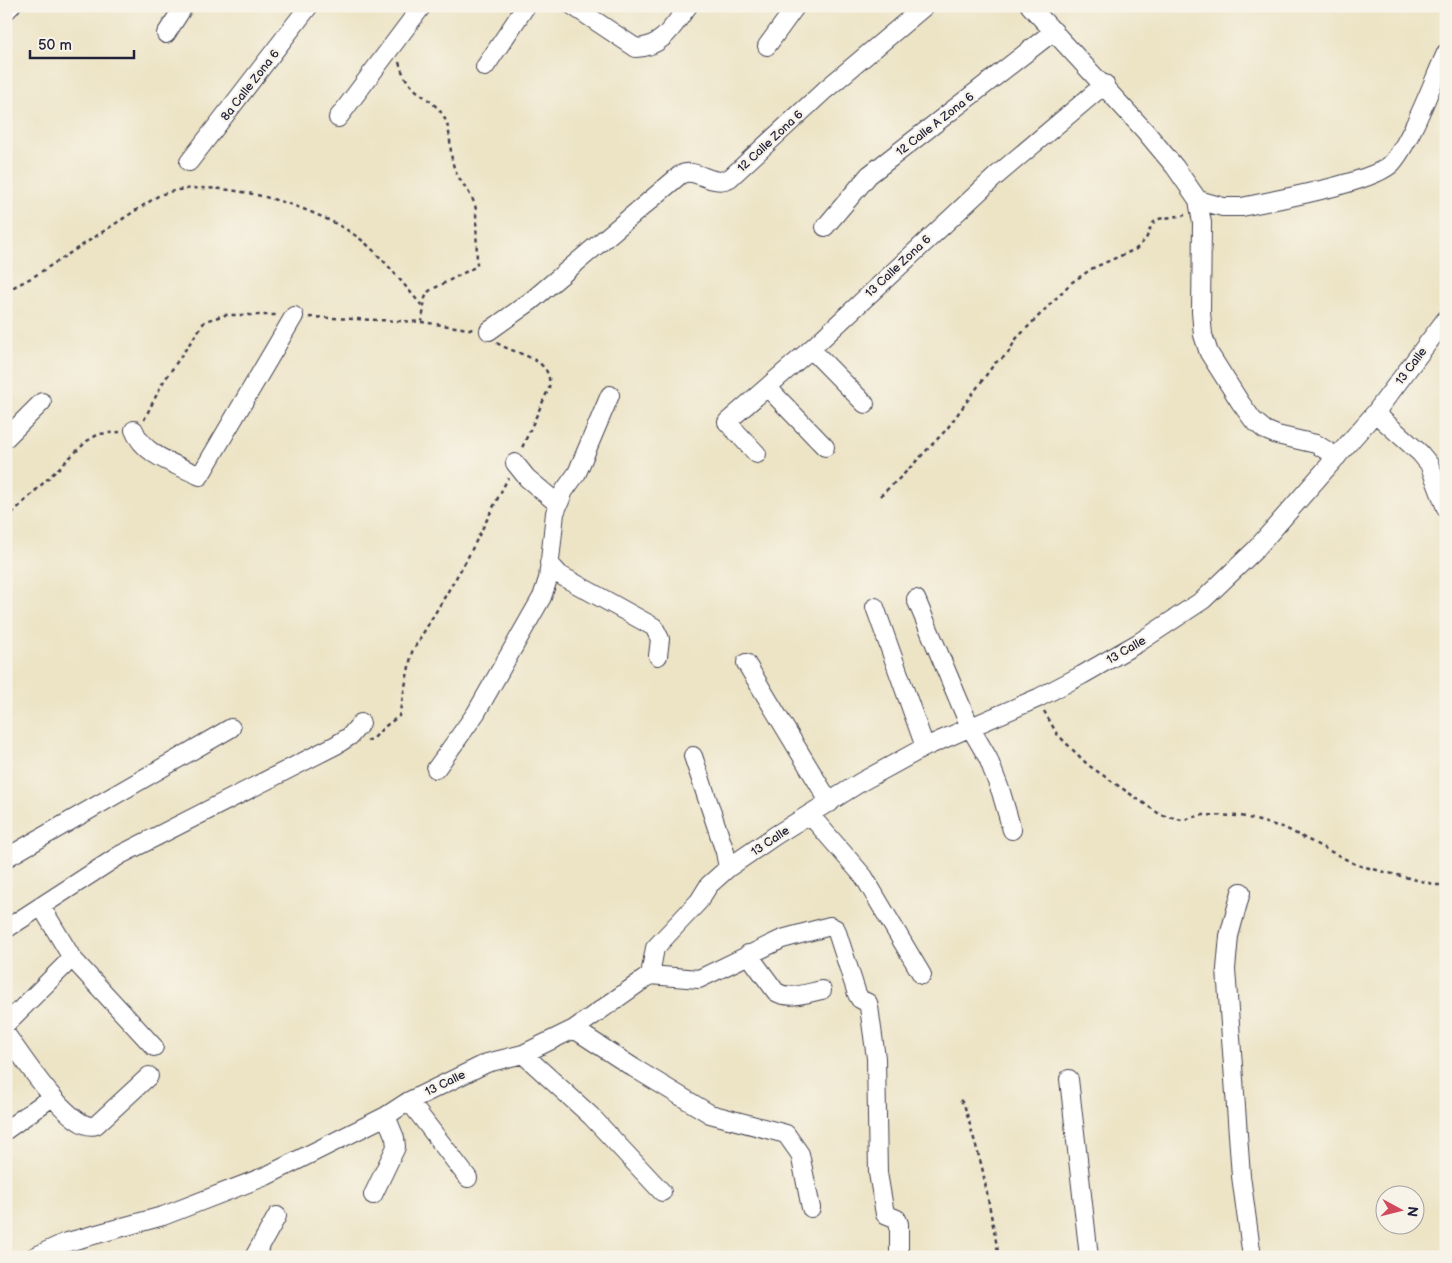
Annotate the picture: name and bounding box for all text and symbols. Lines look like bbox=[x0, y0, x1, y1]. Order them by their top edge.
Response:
scale bar bbox=[30, 28, 134, 60]
text: 50 m bbox=[38, 36, 72, 55]
street label: 8a Calle Zona 6 bbox=[218, 47, 283, 124]
street label: 12 Calle A Zona 6 bbox=[893, 89, 977, 159]
street label: 12 Calle Zona 6 bbox=[734, 107, 806, 176]
street label: 13 Calle Zona 6 bbox=[862, 232, 934, 301]
street label: 13 Calle bbox=[1392, 345, 1430, 388]
street label: 13 Calle bbox=[1104, 633, 1149, 668]
street label: 13 Calle bbox=[748, 823, 792, 860]
street label: 13 Calle bbox=[423, 1067, 468, 1100]
north arrow bbox=[1374, 1186, 1424, 1236]
text: N bbox=[1403, 1205, 1421, 1218]

